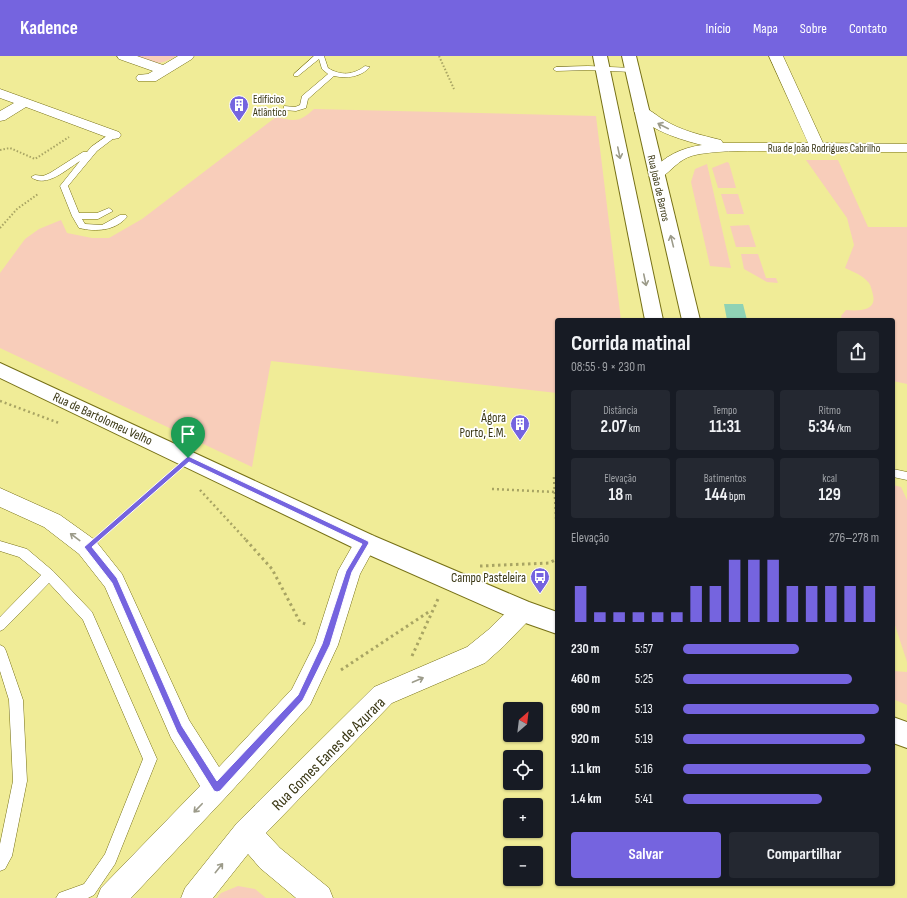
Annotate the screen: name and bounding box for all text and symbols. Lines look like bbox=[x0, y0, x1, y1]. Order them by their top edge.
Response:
text: Kadence bbox=[20, 17, 78, 40]
text: Início bbox=[705, 20, 731, 37]
text: Mapa bbox=[753, 20, 778, 37]
text: Sobre bbox=[800, 20, 827, 37]
text: Contato bbox=[849, 20, 887, 37]
place label: Edifícios Atlântico bbox=[252, 93, 287, 119]
building icon: Edifícios Atlântico bbox=[228, 94, 250, 122]
one-way arrow bbox=[657, 122, 669, 129]
street label: Rua de João Rodrigues Cabrilho bbox=[768, 142, 881, 155]
one-way arrow bbox=[615, 146, 623, 159]
street label: Rua João de Barros bbox=[645, 154, 672, 223]
one-way arrow bbox=[667, 235, 675, 248]
one-way arrow bbox=[642, 273, 650, 286]
text: Corrida matinal bbox=[571, 330, 690, 357]
button: share bbox=[837, 331, 879, 373]
text: 08:55 · 9 × 230 m bbox=[571, 359, 645, 375]
street label: Rua de Bartolomeu Velho bbox=[50, 389, 155, 449]
text: Distância bbox=[603, 404, 638, 417]
text: Tempo bbox=[713, 404, 737, 417]
text: Ritmo bbox=[819, 404, 841, 417]
place label: Ágora Porto, E.M. bbox=[459, 410, 506, 441]
building icon: Ágora Porto, E.M. bbox=[509, 413, 531, 441]
pin bbox=[171, 417, 205, 458]
text: 2.07 bbox=[601, 417, 627, 437]
text: 11:31 bbox=[709, 417, 741, 437]
text: 5:34 bbox=[808, 417, 835, 437]
text: km bbox=[627, 422, 640, 435]
text: /km bbox=[835, 422, 851, 435]
icon: arrive bbox=[177, 423, 199, 445]
text: Elevação bbox=[604, 472, 636, 485]
text: Batimentos bbox=[704, 472, 746, 485]
text: kcal bbox=[822, 472, 837, 485]
text: 18 bbox=[609, 485, 623, 505]
text: 144 bbox=[705, 485, 727, 505]
text: 129 bbox=[818, 485, 841, 505]
text: m bbox=[623, 490, 632, 503]
text: bpm bbox=[727, 490, 745, 503]
text: Elevação bbox=[571, 530, 609, 546]
text: 276–278 m bbox=[829, 530, 879, 546]
one-way arrow bbox=[69, 533, 80, 542]
bus stop icon: Campo Pasteleira bbox=[529, 566, 551, 594]
place label: Campo Pasteleira bbox=[451, 570, 526, 586]
text: 230 m bbox=[571, 641, 599, 657]
text: 5:57 bbox=[635, 641, 653, 657]
text: 460 m bbox=[571, 671, 600, 687]
text: 5:25 bbox=[635, 671, 653, 687]
one-way arrow bbox=[412, 676, 424, 683]
street label: Rua Gomes Eanes de Azurara bbox=[268, 693, 390, 815]
text: 690 m bbox=[571, 701, 600, 717]
text: 5:13 bbox=[635, 701, 653, 717]
north arrow bbox=[503, 702, 543, 742]
map controls bbox=[503, 702, 543, 886]
text: 920 m bbox=[571, 731, 600, 747]
text: 5:19 bbox=[635, 731, 653, 747]
button: locate bbox=[503, 750, 543, 790]
text: 1.1 km bbox=[571, 761, 601, 777]
text: 5:16 bbox=[635, 761, 653, 777]
text: 1.4 km bbox=[571, 791, 602, 807]
text: 5:41 bbox=[635, 791, 653, 807]
button: + bbox=[503, 798, 543, 838]
one-way arrow bbox=[193, 803, 203, 813]
button: Salvar bbox=[571, 832, 721, 878]
button: Compartilhar bbox=[729, 832, 879, 878]
button: − bbox=[503, 846, 543, 886]
one-way arrow bbox=[215, 862, 224, 873]

